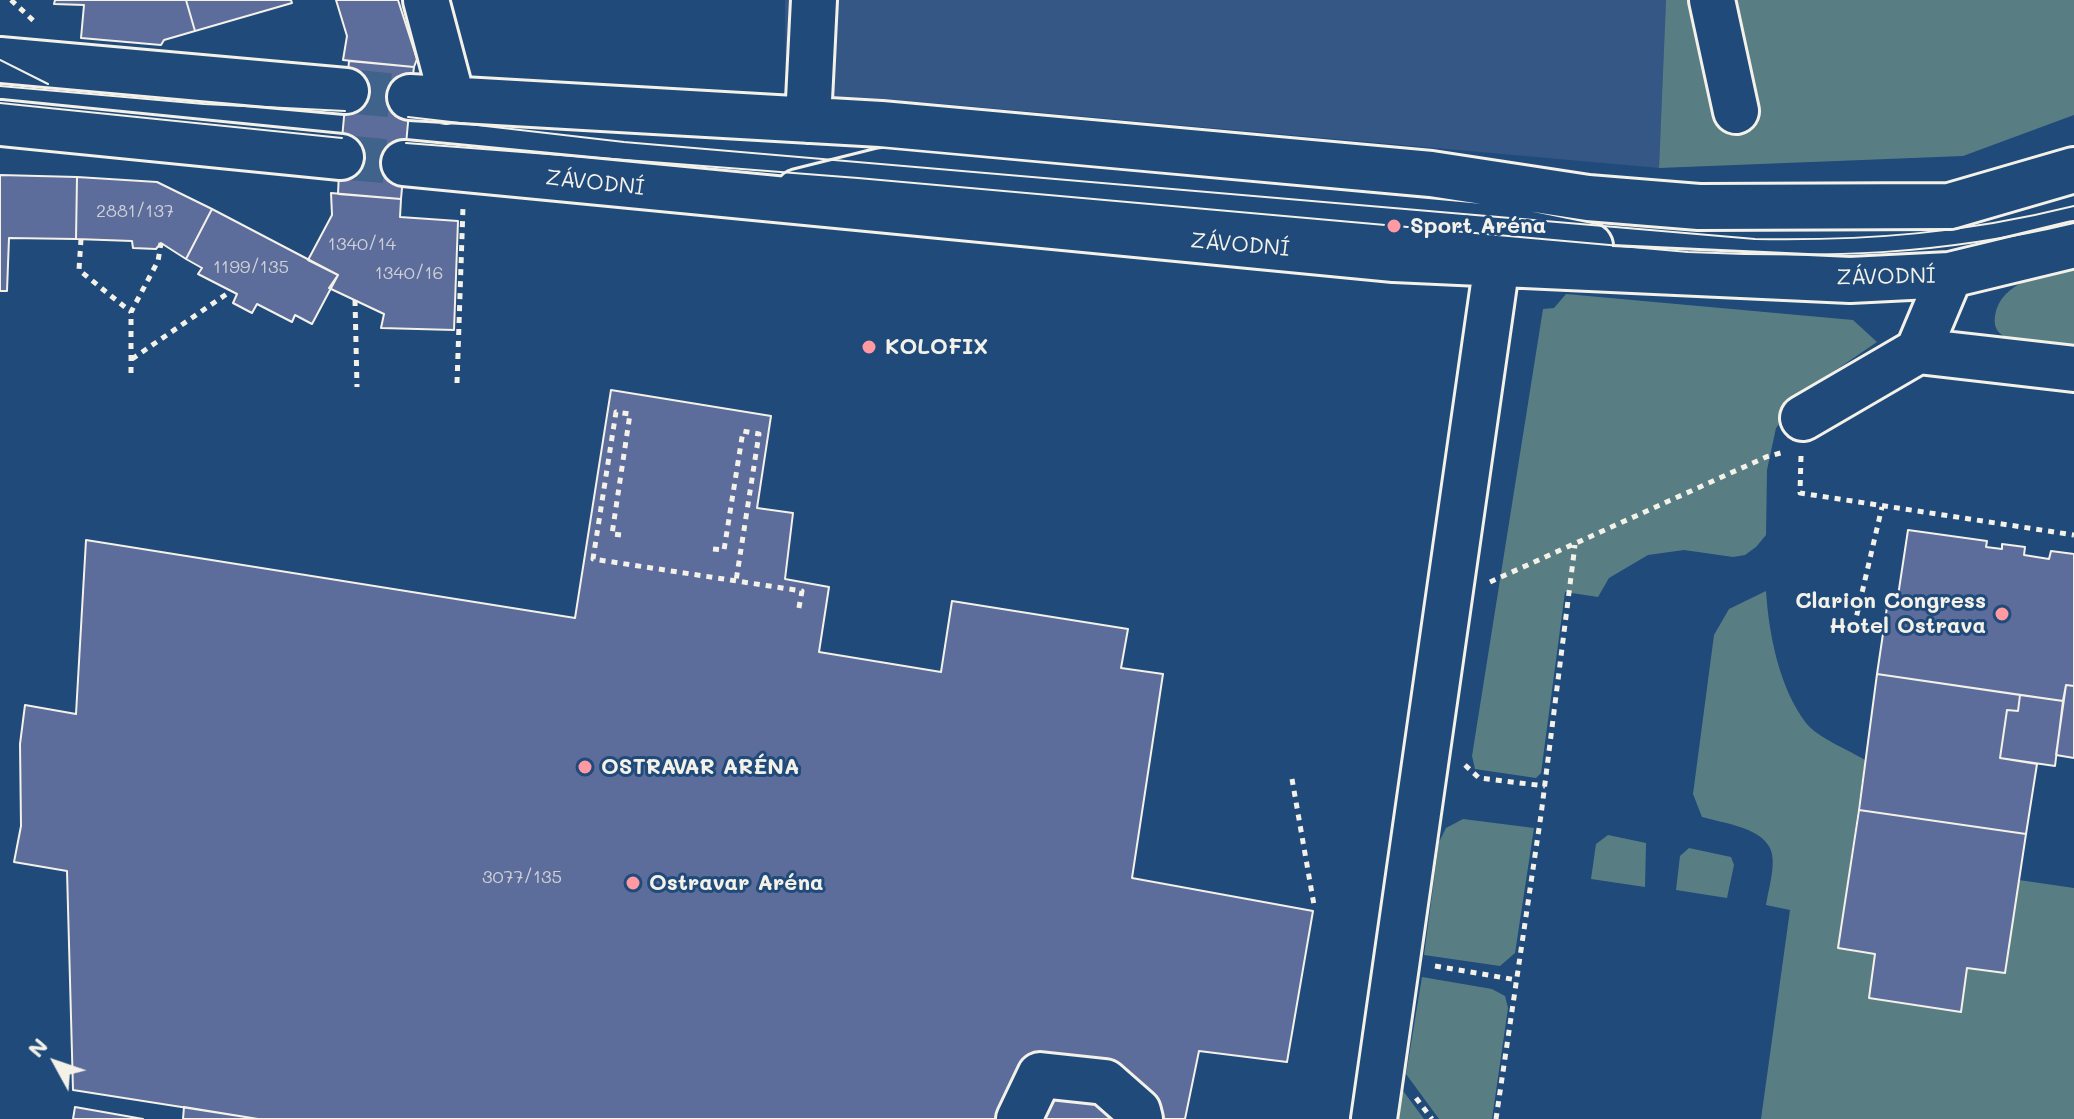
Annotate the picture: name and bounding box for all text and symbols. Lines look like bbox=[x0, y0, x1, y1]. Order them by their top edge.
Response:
street label: ZÁVODNÍ bbox=[544, 165, 646, 201]
house number: 2881/137 bbox=[96, 200, 174, 222]
place label: Sport Aréna bbox=[1410, 213, 1546, 239]
marker: Sport Aréna bbox=[1385, 217, 1403, 235]
street label: ZÁVODNÍ bbox=[1189, 228, 1291, 262]
house number: 1340/14 bbox=[328, 233, 396, 255]
house number: 1199/135 bbox=[213, 256, 289, 278]
house number: 1340/16 bbox=[375, 262, 443, 284]
street label: ZÁVODNÍ bbox=[1836, 263, 1936, 291]
place label: KOLOFIX bbox=[885, 334, 988, 360]
marker: KOLOFIX bbox=[860, 338, 878, 356]
place label: Clarion Congress Hotel Ostrava bbox=[1795, 588, 1986, 640]
marker: Clarion Congress Hotel Ostrava bbox=[1993, 605, 2011, 623]
place label: OSTRAVAR ARÉNA bbox=[601, 754, 799, 780]
marker: OSTRAVAR ARÉNA bbox=[576, 758, 594, 776]
house number: 3077/135 bbox=[482, 866, 562, 888]
place label: Ostravar Aréna bbox=[649, 870, 824, 896]
marker: Ostravar Aréna bbox=[624, 874, 642, 892]
north arrow bbox=[16, 1023, 96, 1103]
text: N bbox=[21, 1032, 54, 1063]

